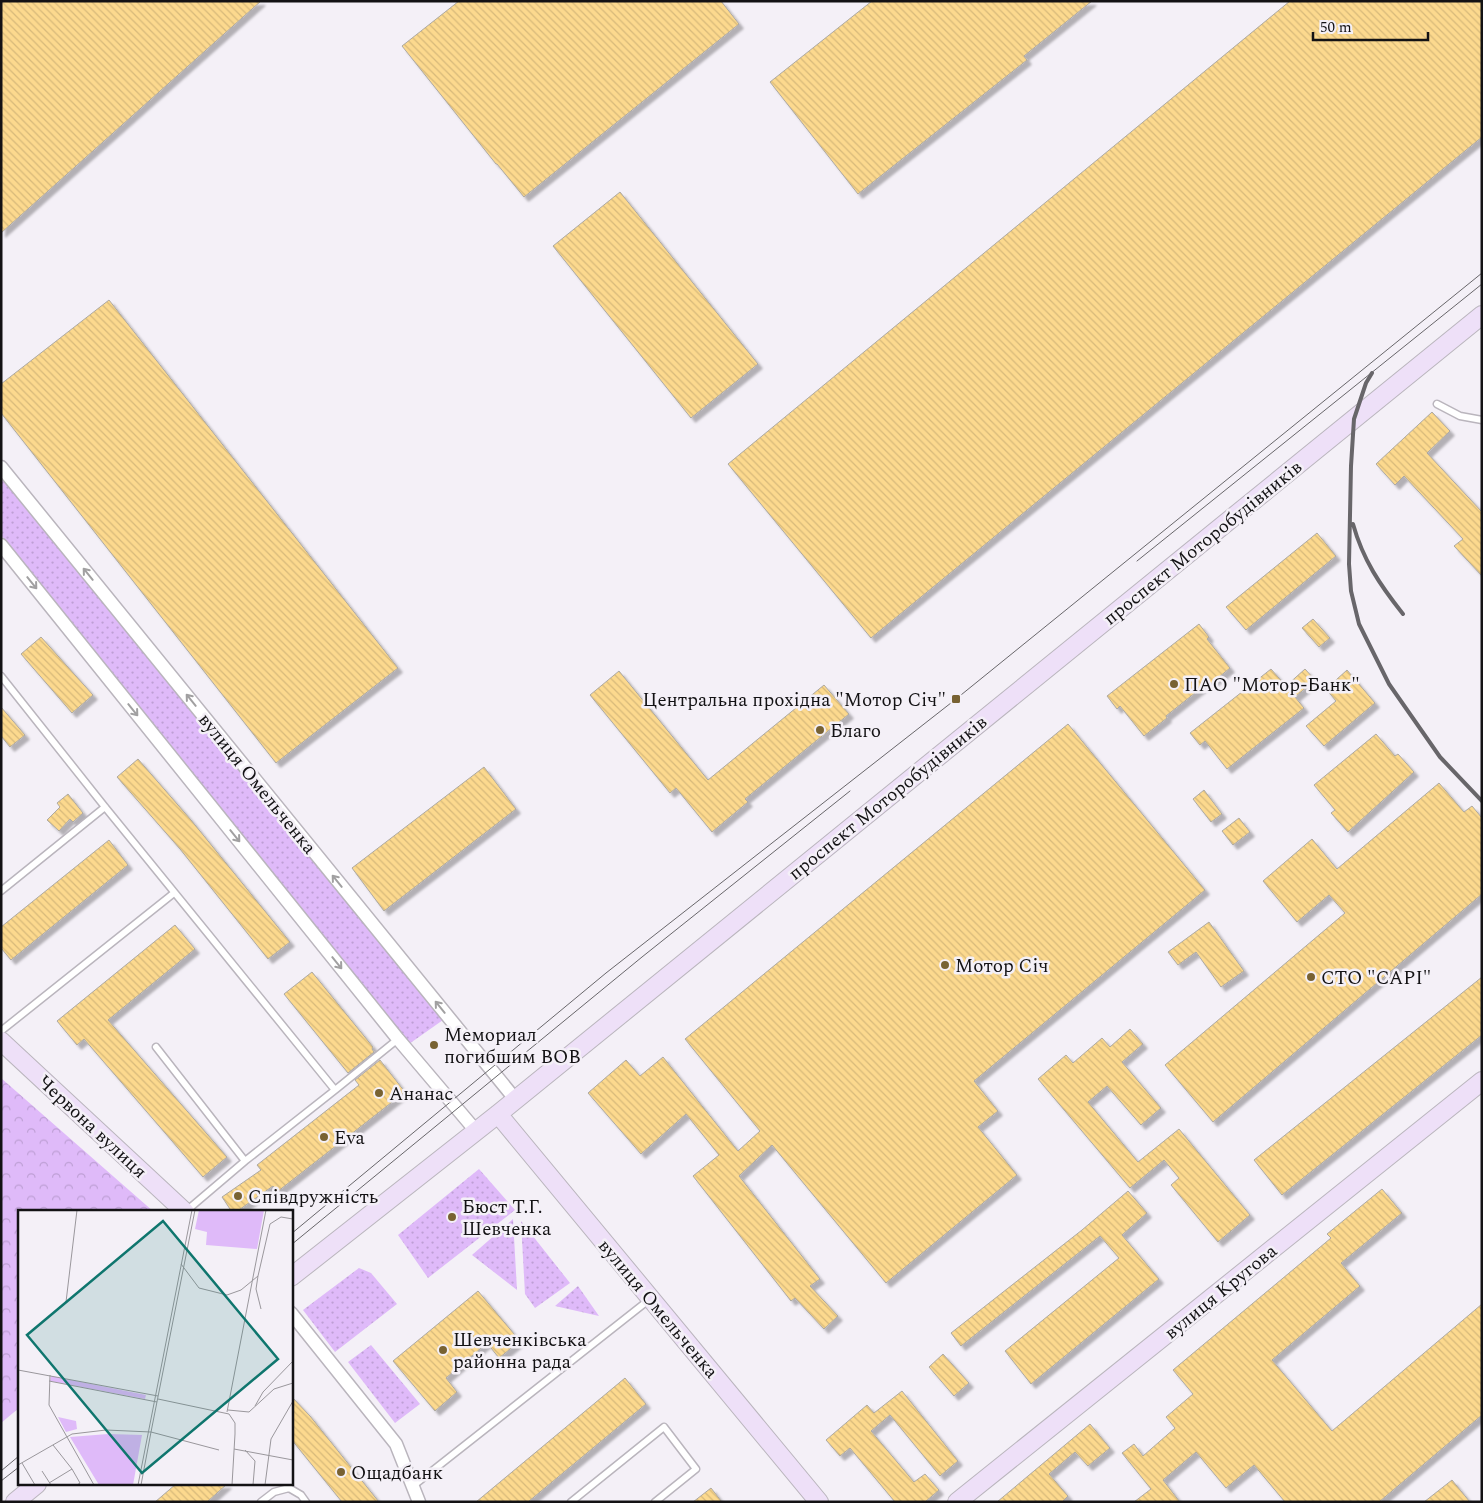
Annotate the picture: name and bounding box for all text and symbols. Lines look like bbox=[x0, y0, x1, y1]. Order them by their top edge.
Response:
scale bar bbox=[1313, 10, 1428, 42]
text: 50 m bbox=[1320, 16, 1352, 39]
street label: проспект Моторобудівників bbox=[1097, 454, 1309, 633]
one-way arrow bbox=[83, 568, 94, 581]
one-way arrow bbox=[26, 576, 37, 589]
place label: ПАО "Мотор-Банк" bbox=[1184, 671, 1360, 700]
marker: ПАО "Мотор-Банк" bbox=[1168, 678, 1180, 690]
place label: Центральна прохідна "Мотор Січ" bbox=[643, 686, 946, 715]
marker: Центральна прохідна "Мотор Січ" bbox=[950, 693, 962, 705]
one-way arrow bbox=[185, 694, 196, 707]
one-way arrow bbox=[128, 703, 139, 716]
street label: вулиця Омельченка bbox=[191, 707, 323, 861]
street label: проспект Моторобудівників bbox=[782, 709, 994, 888]
place label: Благо bbox=[830, 717, 881, 746]
marker: Благо bbox=[814, 724, 826, 736]
one-way arrow bbox=[230, 829, 241, 842]
one-way arrow bbox=[332, 875, 343, 888]
place label: Мотор Січ bbox=[955, 952, 1049, 981]
one-way arrow bbox=[331, 956, 342, 969]
marker: Мотор Січ bbox=[939, 959, 951, 971]
place label: СТО "CAPI" bbox=[1321, 964, 1431, 993]
marker: СТО "CAPI" bbox=[1305, 971, 1317, 983]
one-way arrow bbox=[434, 1001, 445, 1014]
place label: Мемориал погибшим ВОВ bbox=[444, 1021, 581, 1072]
marker: Мемориал погибшим ВОВ bbox=[428, 1039, 440, 1051]
street label: Червона вулиця bbox=[31, 1069, 153, 1186]
place label: Ананас bbox=[389, 1080, 453, 1109]
marker: Ананас bbox=[373, 1087, 385, 1099]
place label: Eva bbox=[334, 1124, 366, 1153]
marker: Eva bbox=[318, 1131, 330, 1143]
place label: Співдружність bbox=[248, 1183, 378, 1212]
marker: Співдружність bbox=[232, 1190, 244, 1202]
place label: Бюст Т.Г. Шевченка bbox=[462, 1193, 552, 1244]
inset map bbox=[18, 1210, 292, 1486]
marker: Бюст Т.Г. Шевченка bbox=[446, 1211, 458, 1223]
street label: вулиця Омельченка bbox=[591, 1233, 726, 1386]
street label: вулиця Кругова bbox=[1158, 1237, 1284, 1347]
place label: Шевченківська районна рада bbox=[453, 1326, 587, 1377]
marker: Шевченківська районна рада bbox=[437, 1344, 449, 1356]
place label: Ощадбанк bbox=[351, 1459, 443, 1488]
marker: Ощадбанк bbox=[335, 1466, 347, 1478]

